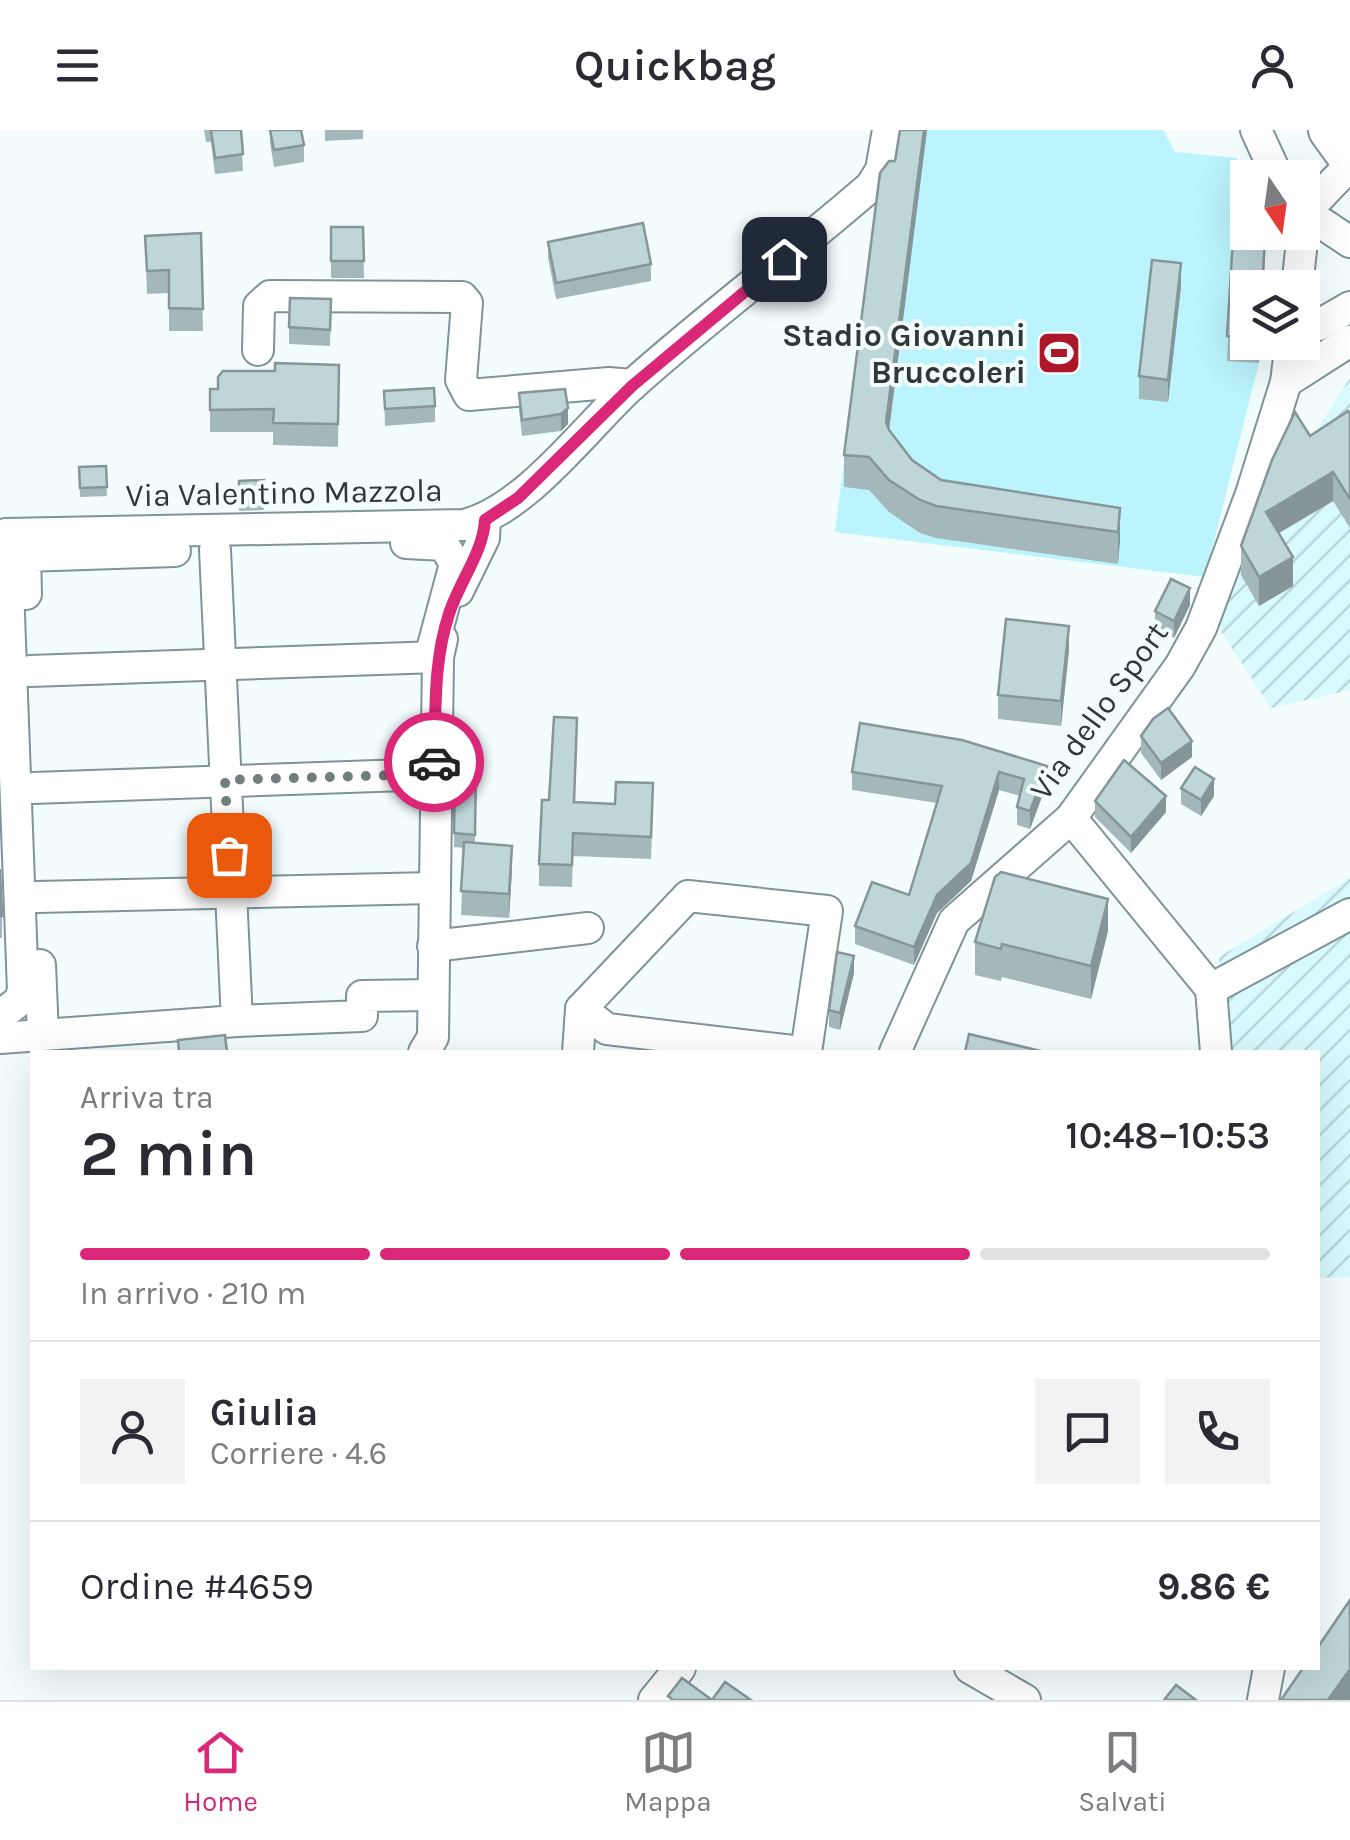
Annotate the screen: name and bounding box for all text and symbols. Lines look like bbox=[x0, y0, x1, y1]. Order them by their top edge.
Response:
icon: menu bbox=[50, 38, 105, 93]
icon: person bbox=[1245, 38, 1300, 93]
text: Quickbag bbox=[574, 39, 776, 91]
north arrow bbox=[1230, 160, 1320, 250]
map controls bbox=[1230, 160, 1320, 360]
pin bbox=[742, 217, 827, 302]
icon: home bbox=[757, 232, 812, 287]
button: layers bbox=[1230, 270, 1320, 360]
place label: Stadio Giovanni Bruccoleri bbox=[782, 317, 1026, 391]
sports icon: Stadio Giovanni Bruccoleri bbox=[1036, 330, 1082, 376]
street label: Via Valentino Mazzola bbox=[125, 472, 443, 514]
street label: Via dello Sport bbox=[1022, 615, 1176, 807]
courier bbox=[384, 712, 484, 812]
icon: car bbox=[407, 735, 462, 790]
pin bbox=[187, 813, 272, 898]
icon: bag bbox=[202, 828, 257, 883]
text: Arriva tra bbox=[80, 1079, 214, 1116]
text: 10:48–10:53 bbox=[1065, 1113, 1270, 1158]
text: 2 min bbox=[80, 1115, 257, 1191]
text: In arrivo · 210 m bbox=[80, 1275, 306, 1312]
button: person bbox=[80, 1379, 185, 1484]
button: chat bbox=[1035, 1379, 1140, 1484]
button: phone bbox=[1165, 1379, 1270, 1484]
text: Giulia bbox=[210, 1390, 318, 1435]
text: Corriere · 4.6 bbox=[210, 1435, 387, 1472]
text: Ordine #4659 bbox=[80, 1564, 314, 1609]
text: 9.86 € bbox=[1157, 1564, 1270, 1609]
tab: Home bbox=[183, 1725, 258, 1818]
tab: Mappa bbox=[624, 1725, 712, 1818]
tab: Salvati bbox=[1078, 1725, 1167, 1818]

